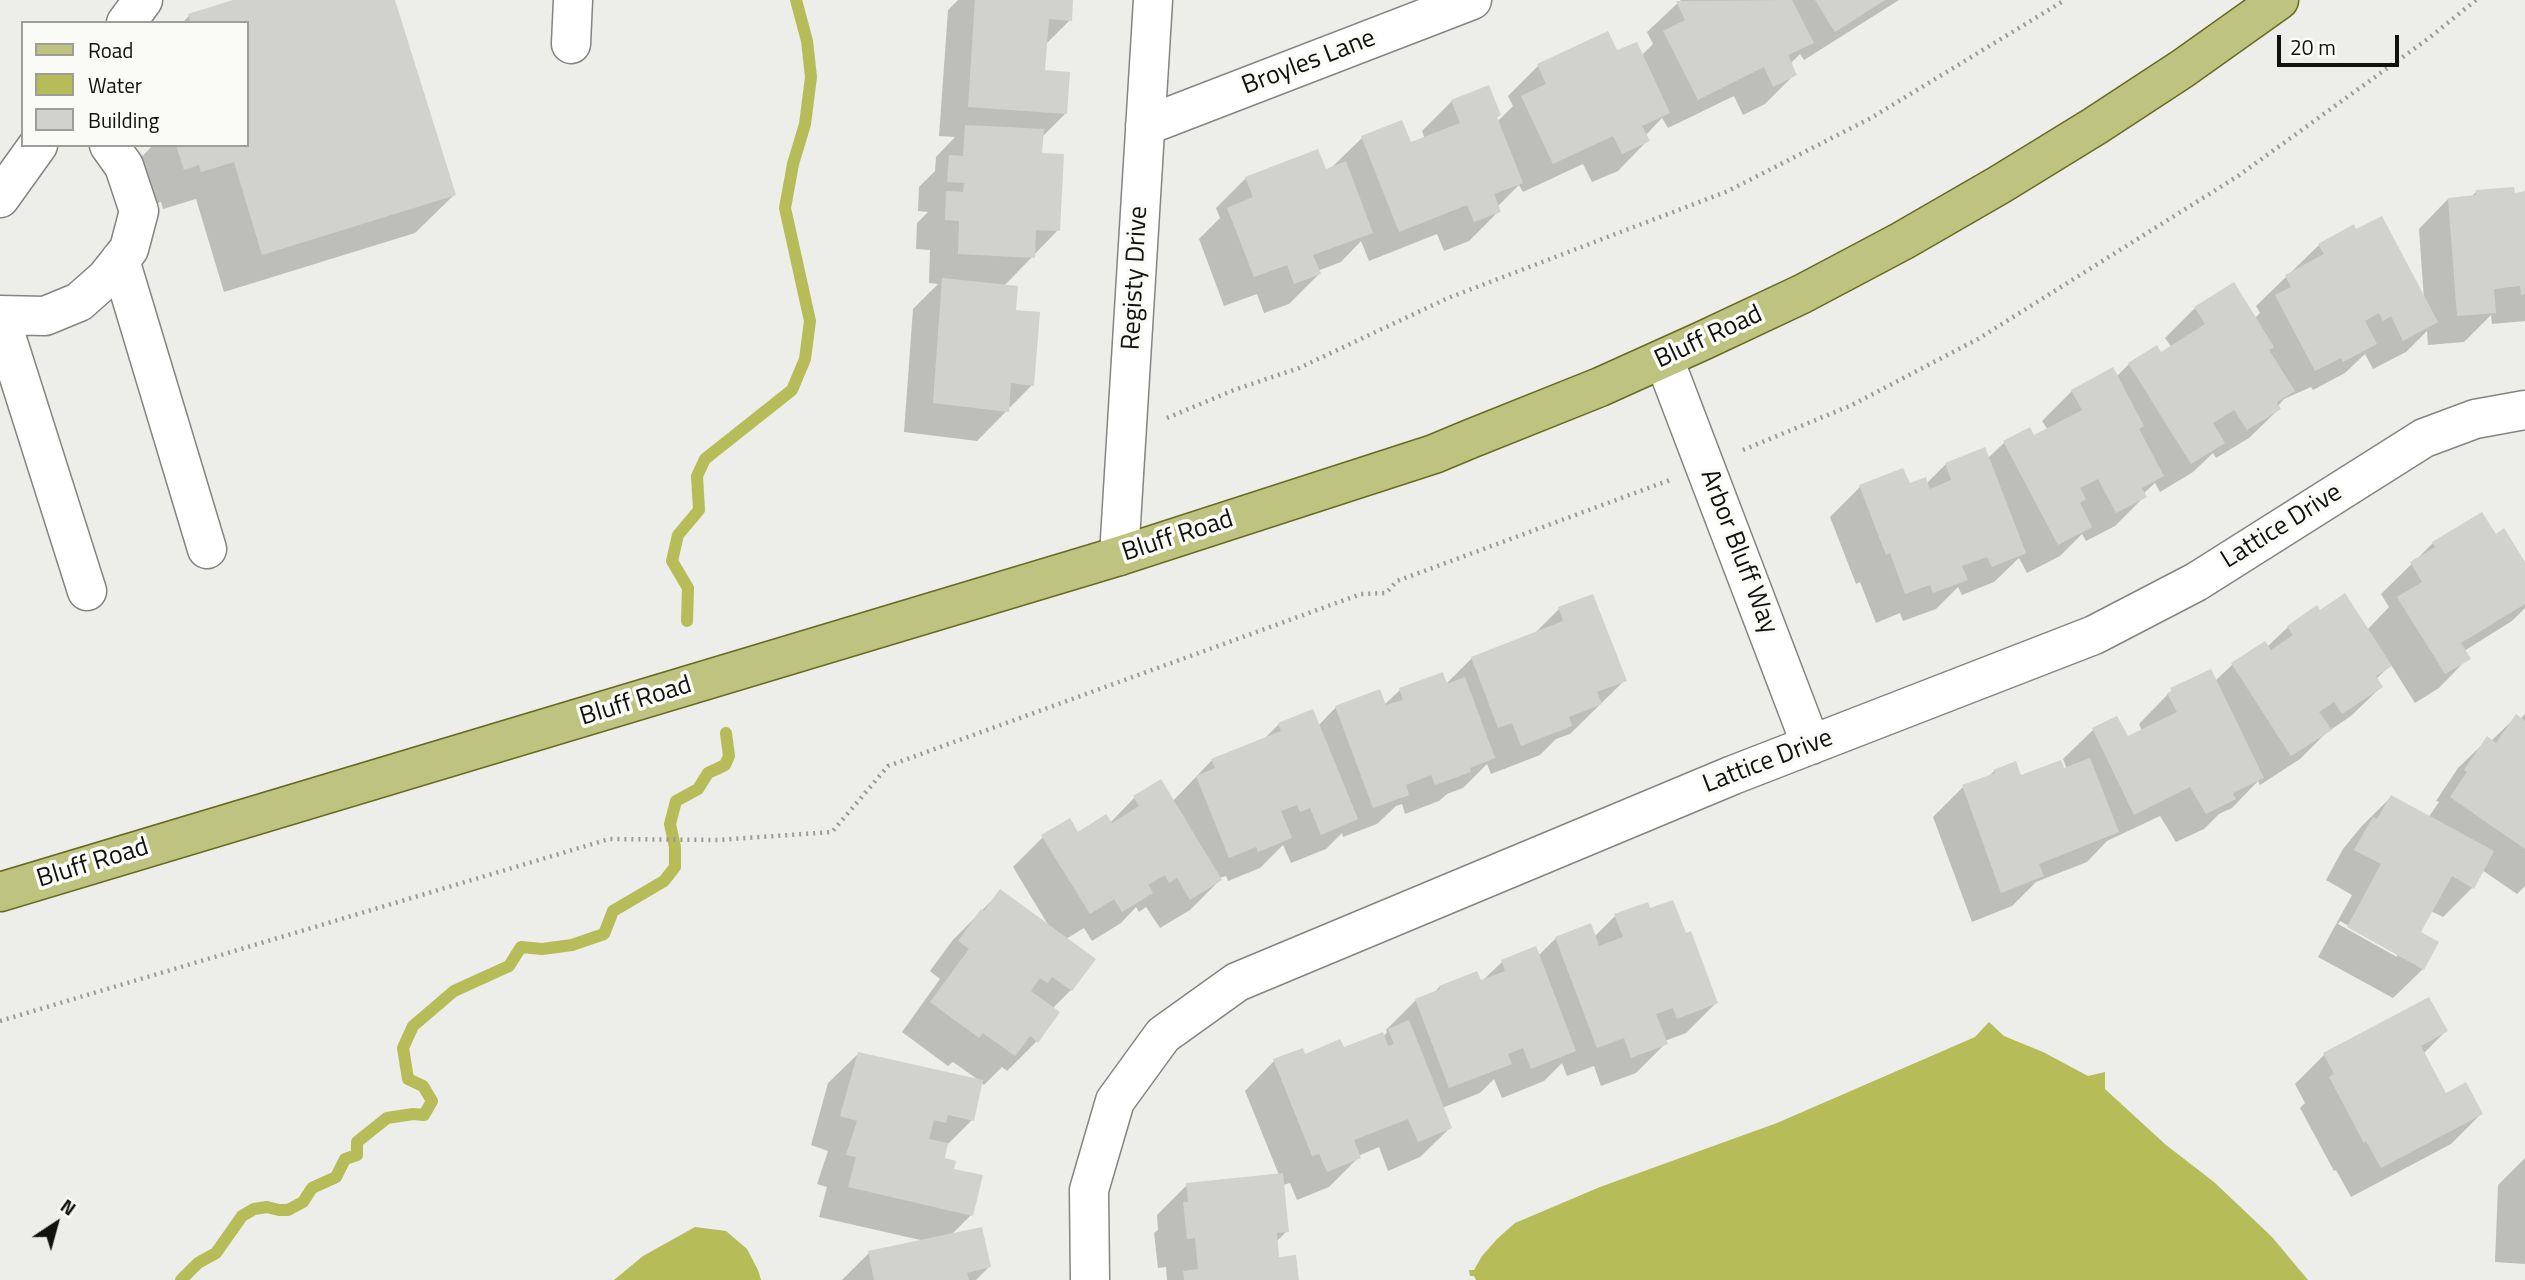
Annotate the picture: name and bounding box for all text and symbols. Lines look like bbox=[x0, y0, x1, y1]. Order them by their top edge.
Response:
legend bbox=[21, 21, 248, 147]
scale bar bbox=[2280, 21, 2402, 65]
street label: Broyles Lane bbox=[1238, 23, 1380, 103]
text: 20 m bbox=[2290, 31, 2336, 63]
text: Road bbox=[88, 34, 133, 66]
text: Water bbox=[88, 69, 142, 101]
text: Building bbox=[88, 104, 159, 136]
street label: Registy Drive bbox=[1117, 205, 1155, 351]
street label: Bluff Road bbox=[1650, 300, 1768, 376]
street label: Arbor Bluff Way bbox=[1692, 465, 1784, 639]
street label: Lattice Drive bbox=[2216, 478, 2348, 576]
street label: Bluff Road bbox=[1118, 504, 1238, 570]
street label: Bluff Road bbox=[576, 670, 696, 734]
street label: Lattice Drive bbox=[1699, 723, 1837, 801]
street label: Bluff Road bbox=[33, 832, 153, 896]
north arrow bbox=[21, 1189, 91, 1259]
text: N bbox=[55, 1191, 82, 1222]

